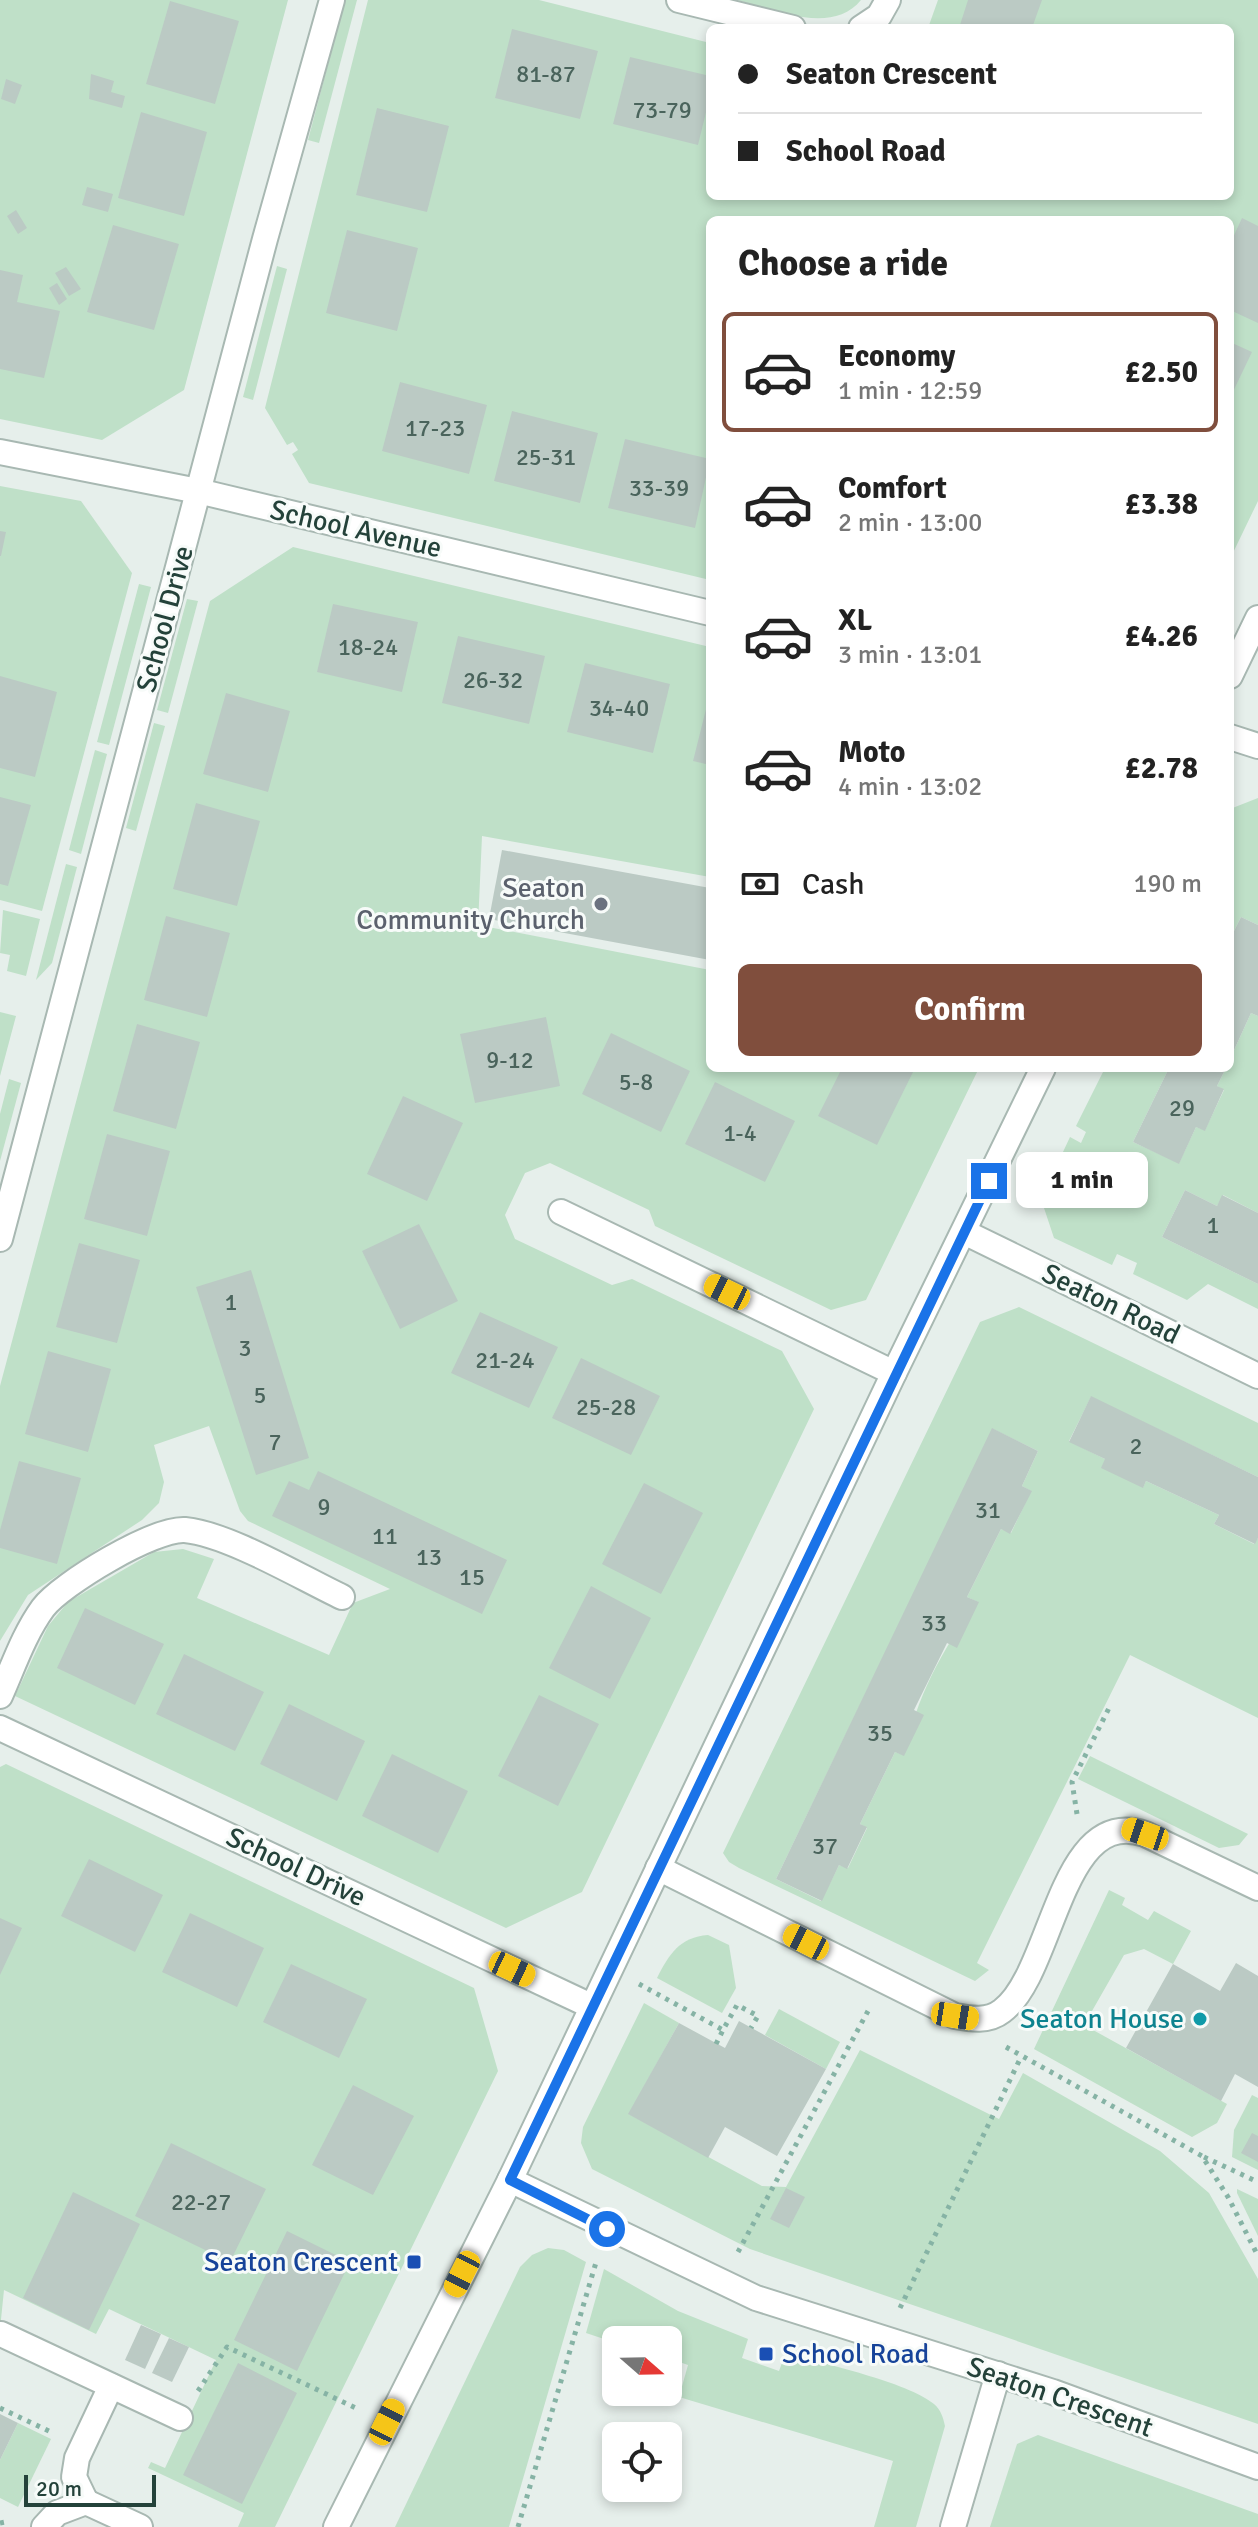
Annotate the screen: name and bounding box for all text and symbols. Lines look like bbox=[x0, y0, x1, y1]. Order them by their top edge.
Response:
text: Seaton Crescent bbox=[786, 56, 997, 93]
house number: 81-87 bbox=[516, 59, 576, 89]
house number: 73-79 bbox=[632, 95, 692, 125]
text: School Road bbox=[786, 133, 946, 170]
text: Choose a ride bbox=[738, 241, 948, 286]
icon: car bbox=[742, 336, 814, 408]
text: Economy bbox=[838, 338, 955, 375]
text: £2.50 bbox=[1125, 354, 1198, 391]
text: 1 min · 12:59 bbox=[838, 375, 982, 407]
house number: 17-23 bbox=[405, 413, 465, 443]
house number: 25-31 bbox=[516, 442, 576, 472]
icon: car bbox=[742, 468, 814, 540]
text: Comfort bbox=[838, 470, 947, 507]
house number: 33-39 bbox=[629, 473, 689, 503]
text: £3.38 bbox=[1125, 486, 1198, 523]
street label: School Avenue bbox=[267, 493, 445, 565]
text: 2 min · 13:00 bbox=[838, 507, 982, 539]
street label: School Drive bbox=[129, 542, 201, 696]
icon: car bbox=[742, 600, 814, 672]
text: XL bbox=[838, 602, 872, 639]
text: £4.26 bbox=[1125, 618, 1198, 655]
house number: 18-24 bbox=[338, 632, 398, 662]
text: 3 min · 13:01 bbox=[838, 639, 982, 671]
house number: 26-32 bbox=[463, 665, 523, 695]
house number: 34-40 bbox=[589, 693, 649, 723]
icon: car bbox=[742, 732, 814, 804]
text: Moto bbox=[838, 734, 905, 771]
text: £2.78 bbox=[1125, 750, 1198, 787]
text: 4 min · 13:02 bbox=[838, 771, 982, 803]
icon: cash bbox=[738, 862, 782, 906]
text: Cash bbox=[802, 866, 865, 903]
text: 190 m bbox=[1133, 868, 1202, 900]
place label: Seaton Community Church bbox=[356, 871, 585, 937]
marker: Seaton Community Church bbox=[592, 895, 610, 913]
button: Confirm bbox=[738, 964, 1202, 1056]
house number: 9-12 bbox=[486, 1045, 534, 1075]
house number: 5-8 bbox=[619, 1067, 653, 1097]
house number: 29 bbox=[1169, 1093, 1195, 1123]
house number: 1-4 bbox=[723, 1118, 757, 1148]
callout: 1 min bbox=[1017, 1153, 1149, 1209]
route end bbox=[971, 1163, 1007, 1199]
text: 1 min bbox=[1051, 1164, 1113, 1196]
house number: 1 bbox=[1207, 1210, 1219, 1240]
street label: Seaton Road bbox=[1037, 1256, 1185, 1352]
car bbox=[700, 1271, 754, 1313]
house number: 1 bbox=[225, 1287, 237, 1317]
house number: 3 bbox=[239, 1333, 251, 1363]
house number: 21-24 bbox=[475, 1345, 535, 1375]
house number: 5 bbox=[254, 1380, 266, 1410]
house number: 25-28 bbox=[576, 1392, 636, 1422]
house number: 7 bbox=[269, 1427, 281, 1457]
house number: 2 bbox=[1130, 1431, 1142, 1461]
house number: 9 bbox=[318, 1492, 330, 1522]
house number: 31 bbox=[975, 1495, 1001, 1525]
house number: 11 bbox=[372, 1521, 398, 1551]
house number: 13 bbox=[416, 1542, 442, 1572]
house number: 15 bbox=[459, 1562, 485, 1592]
house number: 33 bbox=[921, 1608, 947, 1638]
house number: 35 bbox=[867, 1718, 893, 1748]
car bbox=[1118, 1815, 1172, 1853]
street label: School Drive bbox=[221, 1820, 371, 1914]
house number: 37 bbox=[812, 1831, 838, 1861]
car bbox=[779, 1920, 833, 1964]
car bbox=[485, 1948, 539, 1990]
car bbox=[929, 2000, 981, 2032]
place label: Seaton House bbox=[1020, 2002, 1184, 2036]
marker: Seaton House bbox=[1191, 2010, 1209, 2028]
house number: 22-27 bbox=[171, 2187, 231, 2217]
route start bbox=[589, 2211, 625, 2247]
place label: Seaton Crescent bbox=[204, 2245, 398, 2279]
car bbox=[440, 2247, 484, 2301]
marker: Seaton Crescent bbox=[405, 2253, 423, 2271]
north arrow bbox=[602, 2326, 682, 2406]
map controls bbox=[602, 2326, 682, 2502]
place label: School Road bbox=[782, 2337, 929, 2371]
marker: School Road bbox=[757, 2345, 775, 2363]
street label: Seaton Crescent bbox=[963, 2349, 1157, 2445]
car bbox=[366, 2395, 408, 2449]
button: locate bbox=[602, 2422, 682, 2502]
scale bar bbox=[24, 2471, 156, 2507]
text: 20 m bbox=[36, 2475, 82, 2502]

